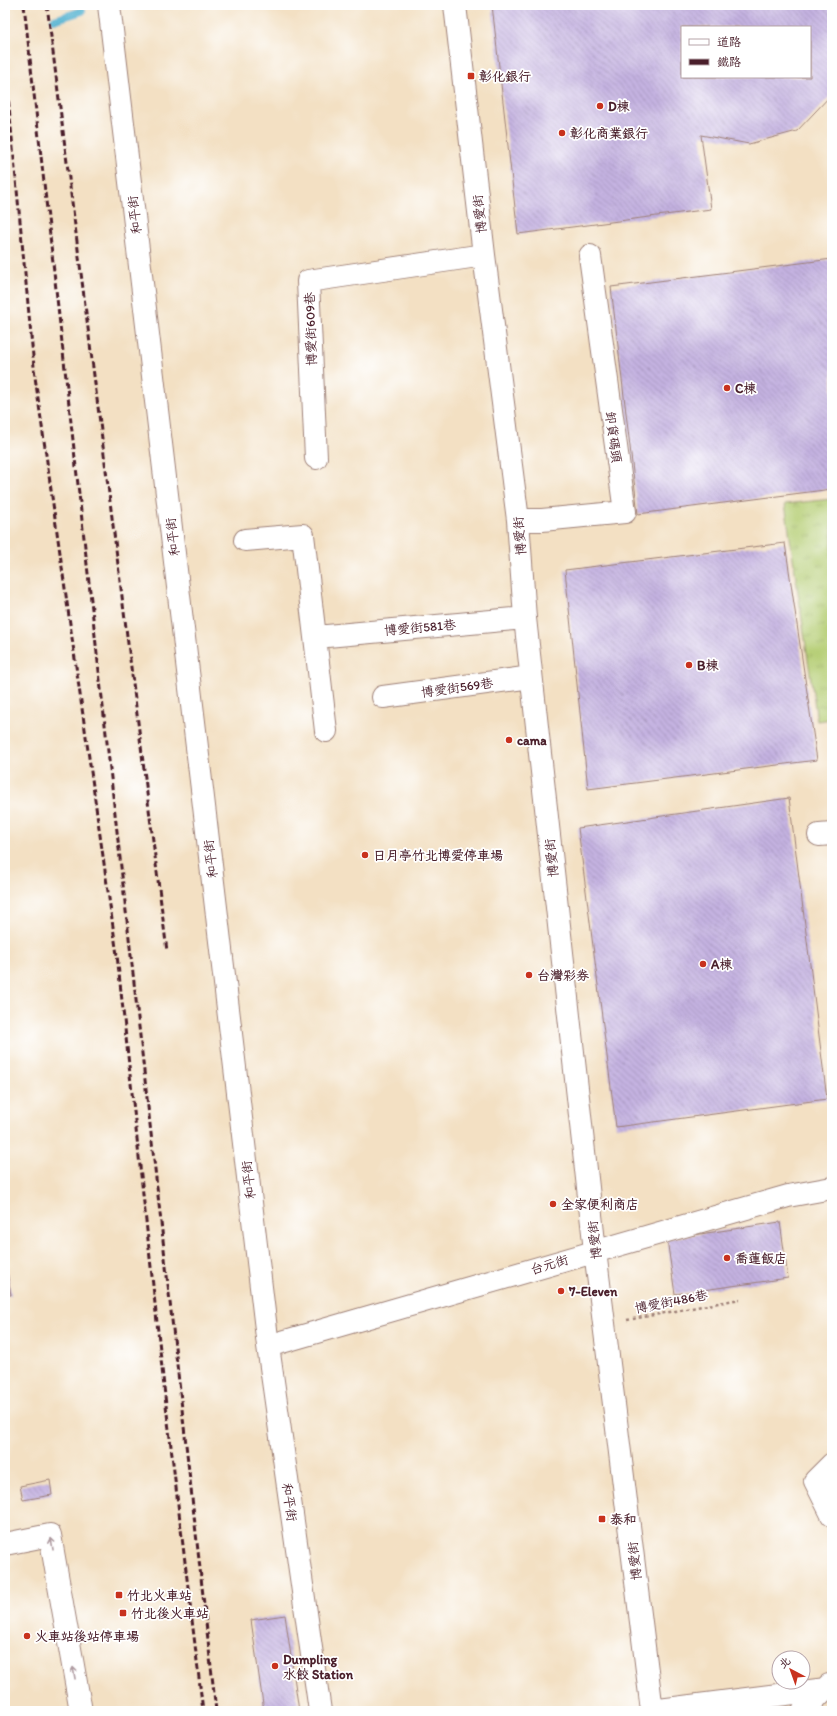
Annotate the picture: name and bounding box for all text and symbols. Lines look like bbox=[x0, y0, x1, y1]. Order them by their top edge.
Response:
legend bbox=[681, 26, 811, 78]
text: 道路 bbox=[717, 35, 741, 49]
text: 鐵路 bbox=[717, 55, 741, 69]
place label: 彰化銀行 bbox=[479, 69, 531, 84]
marker: 彰化銀行 bbox=[466, 71, 476, 81]
place label: D棟 bbox=[608, 99, 631, 114]
marker: D棟 bbox=[595, 101, 605, 111]
place label: 彰化商業銀行 bbox=[570, 126, 648, 141]
marker: 彰化商業銀行 bbox=[557, 128, 567, 138]
street label: 博愛街 bbox=[470, 194, 489, 234]
street label: 和平街 bbox=[125, 195, 144, 235]
street label: 博愛街609巷 bbox=[302, 292, 319, 366]
place label: C棟 bbox=[735, 381, 757, 396]
marker: C棟 bbox=[722, 383, 732, 393]
street label: 卸貨碼頭 bbox=[602, 410, 625, 464]
street label: 博愛街 bbox=[510, 516, 529, 556]
street label: 和平街 bbox=[163, 517, 182, 557]
street label: 博愛街581巷 bbox=[384, 617, 457, 638]
place label: B棟 bbox=[697, 658, 719, 673]
marker: B棟 bbox=[684, 660, 694, 670]
street label: 博愛街569巷 bbox=[420, 675, 494, 700]
place label: cama bbox=[517, 733, 547, 748]
marker: cama bbox=[504, 735, 514, 745]
street label: 博愛街 bbox=[542, 838, 561, 878]
street label: 和平街 bbox=[201, 839, 220, 879]
place label: 日月亭竹北博愛停車場 bbox=[373, 848, 503, 863]
marker: 日月亭竹北博愛停車場 bbox=[360, 850, 370, 860]
place label: A棟 bbox=[710, 957, 733, 972]
marker: A棟 bbox=[698, 959, 708, 969]
place label: 台灣彩券 bbox=[537, 968, 589, 983]
marker: 台灣彩券 bbox=[524, 970, 534, 980]
street label: 和平街 bbox=[239, 1160, 258, 1200]
place label: 全家便利商店 bbox=[561, 1197, 639, 1212]
marker: 全家便利商店 bbox=[548, 1199, 558, 1209]
street label: 博愛街 bbox=[585, 1220, 604, 1260]
place label: 喬蓮飯店 bbox=[735, 1251, 787, 1266]
street label: 台元街 bbox=[528, 1252, 570, 1277]
marker: 喬蓮飯店 bbox=[722, 1253, 732, 1263]
place label: 7-Eleven bbox=[568, 1284, 618, 1299]
marker: 7-Eleven bbox=[556, 1286, 566, 1296]
street label: 博愛街486巷 bbox=[633, 1287, 709, 1316]
street label: 和平街 bbox=[279, 1482, 300, 1522]
place label: 泰和 bbox=[610, 1512, 636, 1527]
marker: 泰和 bbox=[597, 1514, 607, 1524]
one-way arrow bbox=[47, 1538, 55, 1551]
street label: 博愛街 bbox=[625, 1541, 644, 1581]
place label: 竹北火車站 bbox=[127, 1588, 192, 1603]
marker: 竹北火車站 bbox=[114, 1590, 124, 1600]
place label: 竹北後火車站 bbox=[131, 1606, 209, 1621]
marker: 竹北後火車站 bbox=[118, 1608, 128, 1618]
place label: 火車站後站停車場 bbox=[35, 1629, 139, 1644]
marker: 火車站後站停車場 bbox=[22, 1631, 32, 1641]
north arrow bbox=[771, 1650, 811, 1690]
place label: Dumpling 水餃 Station bbox=[283, 1652, 354, 1682]
text: 北 bbox=[776, 1654, 793, 1671]
marker: Dumpling 水餃 Station bbox=[270, 1661, 280, 1671]
one-way arrow bbox=[70, 1666, 78, 1679]

